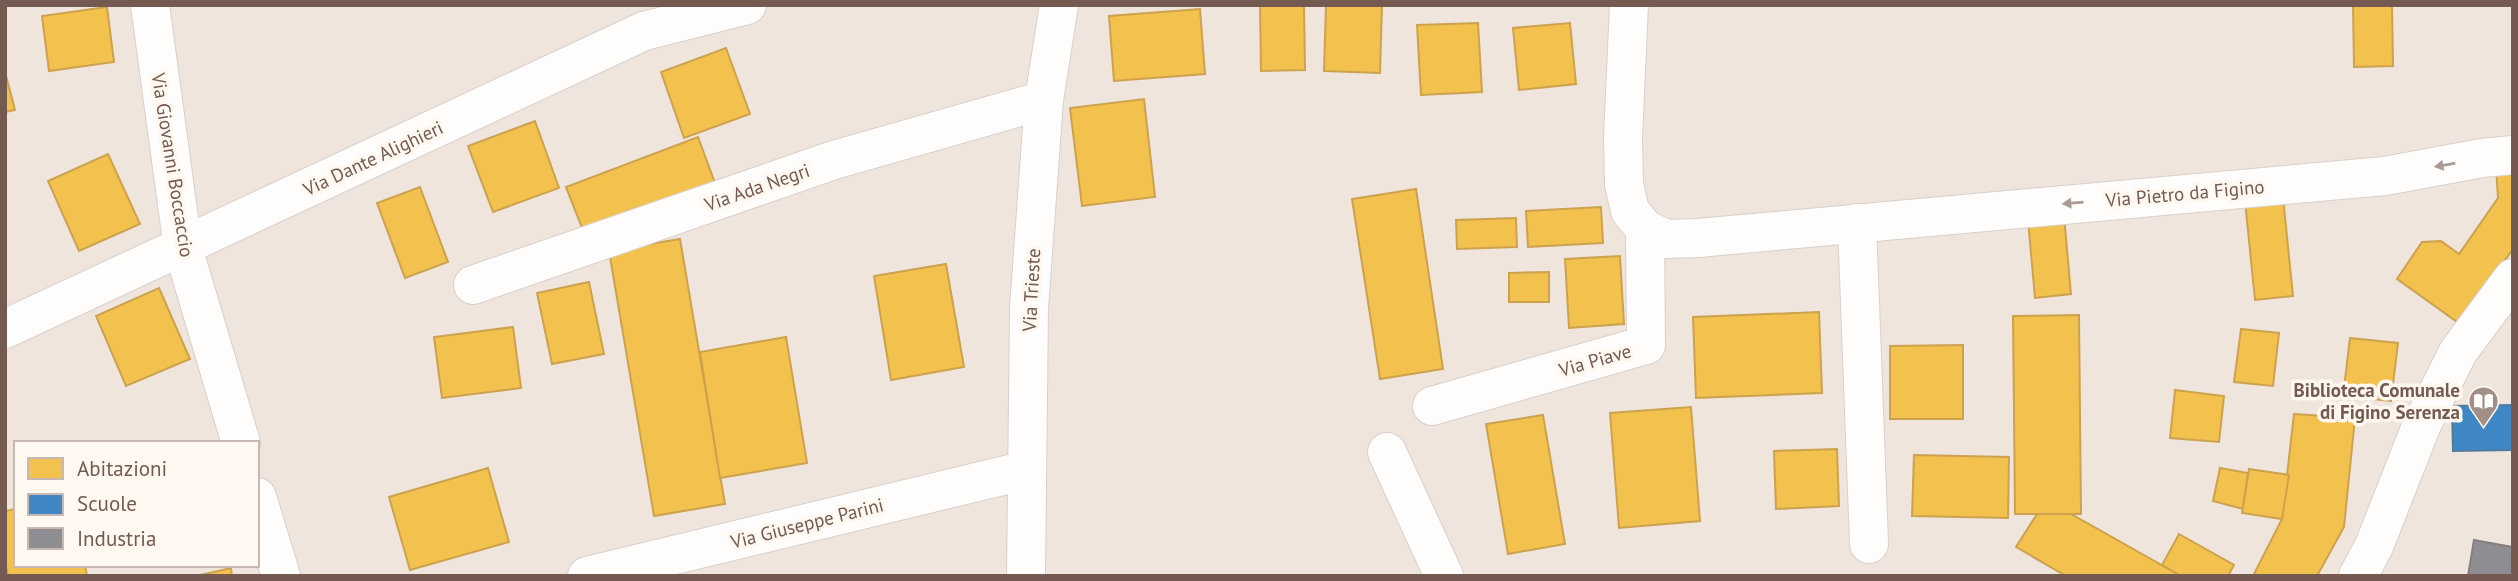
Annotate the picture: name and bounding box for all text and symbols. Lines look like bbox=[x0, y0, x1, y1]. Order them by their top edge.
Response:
street label: Via Giovanni Boccaccio bbox=[146, 70, 199, 259]
street label: Via Dante Alighieri bbox=[298, 115, 447, 201]
street label: Via Ada Negri bbox=[700, 158, 813, 217]
one-way arrow bbox=[2434, 159, 2456, 170]
street label: Via Pietro da Figino bbox=[2104, 174, 2265, 212]
one-way arrow bbox=[2062, 198, 2084, 209]
street label: Via Trieste bbox=[1017, 248, 1045, 333]
street label: Via Piave bbox=[1555, 338, 1634, 382]
place label: Biblioteca Comunale di Figino Serenza bbox=[2294, 378, 2460, 424]
library icon: Biblioteca Comunale di Figino Serenza bbox=[2466, 384, 2500, 428]
legend bbox=[14, 441, 259, 567]
text: Abitazioni bbox=[77, 455, 167, 482]
text: Scuole bbox=[77, 490, 137, 517]
street label: Via Giuseppe Parini bbox=[727, 492, 886, 554]
text: Industria bbox=[77, 525, 156, 552]

